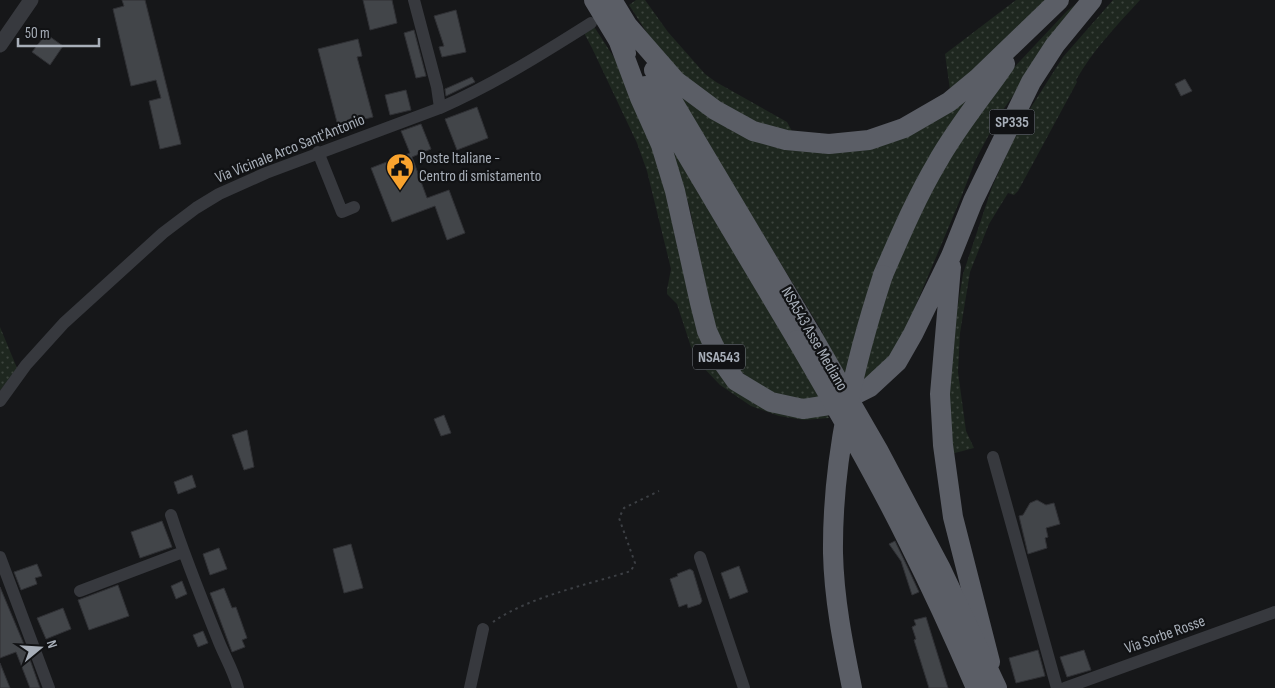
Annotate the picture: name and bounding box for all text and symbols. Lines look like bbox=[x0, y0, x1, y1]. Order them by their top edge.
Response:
scale bar bbox=[18, 15, 99, 47]
text: 50 m bbox=[25, 24, 50, 43]
street label: Via Vicinale Arco Sant'Antonio bbox=[212, 110, 368, 188]
road number: SP335 bbox=[990, 110, 1034, 134]
place label: Poste Italiane - Centro di smistamento bbox=[419, 149, 541, 186]
public building icon: Poste Italiane - Centro di smistamento bbox=[385, 152, 415, 191]
street label: NSA543 Asse Mediano bbox=[777, 284, 851, 394]
road number: NSA543 bbox=[693, 344, 745, 370]
street label: Via Sorbe Rosse bbox=[1122, 612, 1208, 658]
north arrow bbox=[15, 623, 65, 673]
text: N bbox=[43, 638, 61, 650]

